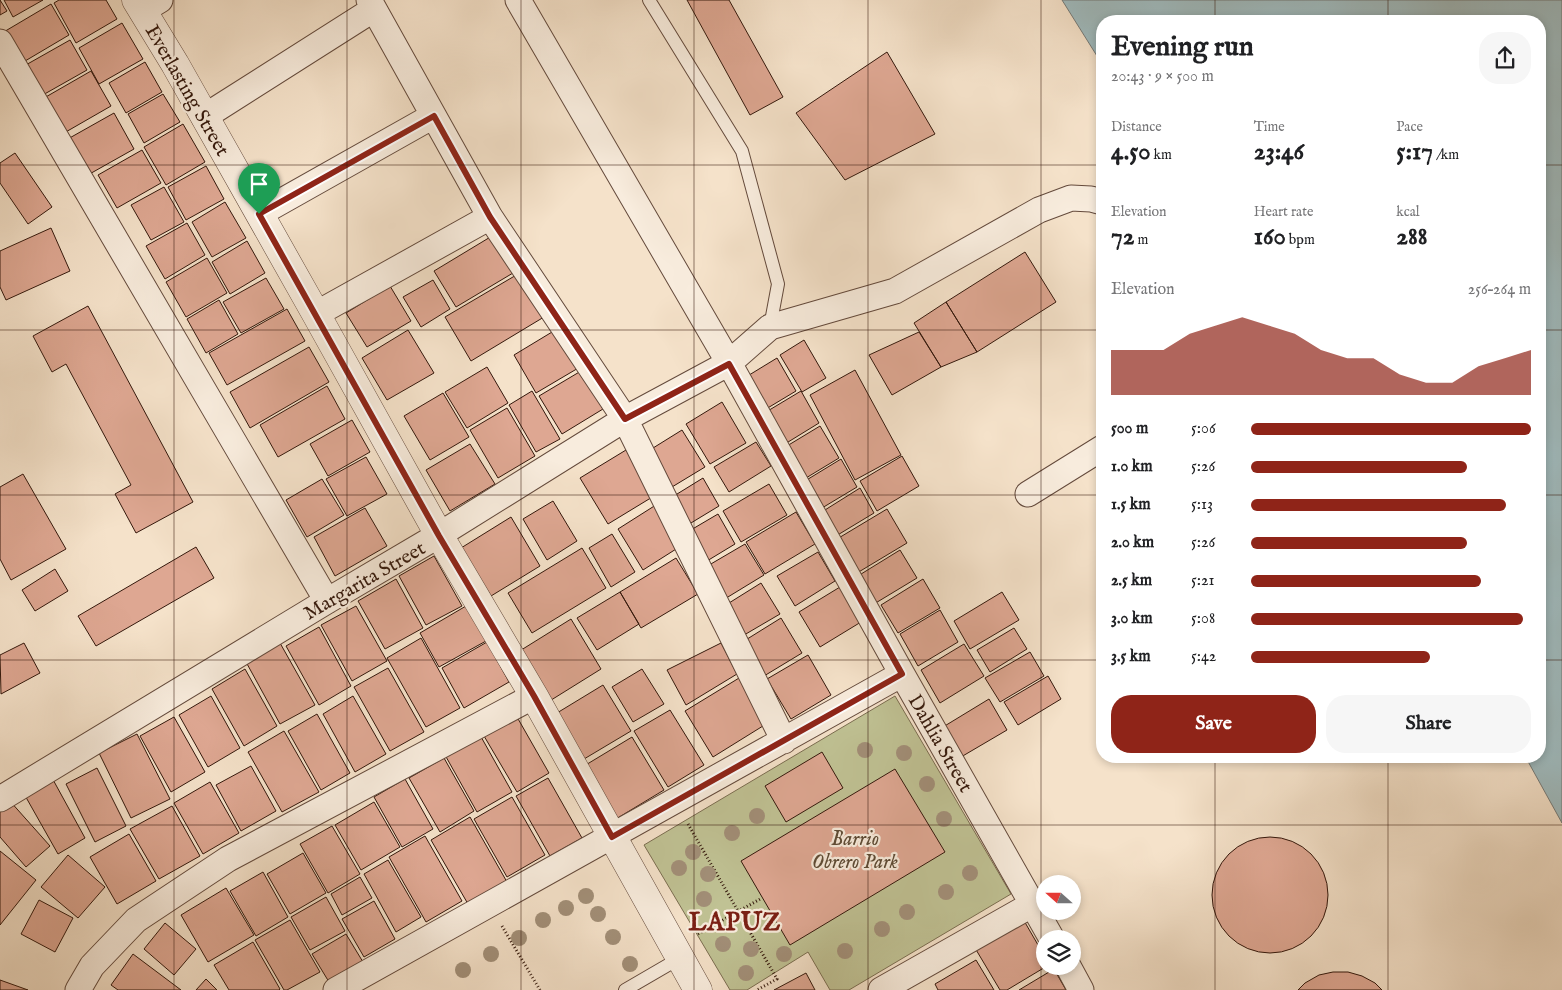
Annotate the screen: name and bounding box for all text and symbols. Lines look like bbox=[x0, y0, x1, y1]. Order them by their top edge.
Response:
street label: Everlasting Street bbox=[139, 20, 235, 161]
text: Evening run bbox=[1111, 30, 1254, 65]
button: share bbox=[1479, 32, 1531, 84]
text: 20:43 · 9 × 500 m bbox=[1111, 67, 1214, 87]
text: Distance bbox=[1111, 118, 1162, 136]
text: Time bbox=[1254, 118, 1285, 136]
text: Pace bbox=[1396, 118, 1423, 136]
text: 4.50 bbox=[1111, 136, 1150, 168]
text: 23:46 bbox=[1254, 136, 1304, 168]
text: 5:17 bbox=[1396, 136, 1433, 168]
text: km bbox=[1150, 146, 1172, 164]
text: /km bbox=[1433, 146, 1459, 164]
pin bbox=[238, 163, 280, 214]
icon: arrive bbox=[245, 170, 273, 198]
text: Elevation bbox=[1111, 203, 1167, 221]
text: Heart rate bbox=[1254, 203, 1313, 221]
text: kcal bbox=[1396, 203, 1420, 221]
text: 72 bbox=[1111, 221, 1134, 253]
text: 160 bbox=[1254, 221, 1286, 253]
text: 288 bbox=[1396, 221, 1428, 253]
text: m bbox=[1134, 231, 1148, 249]
text: bpm bbox=[1286, 231, 1315, 249]
text: Elevation bbox=[1111, 280, 1174, 300]
text: 256–264 m bbox=[1468, 280, 1531, 300]
text: 500 m bbox=[1111, 419, 1148, 439]
text: 5:06 bbox=[1191, 419, 1216, 439]
text: 1.0 km bbox=[1111, 457, 1153, 477]
text: 5:26 bbox=[1191, 457, 1215, 477]
text: 1.5 km bbox=[1111, 495, 1151, 515]
text: 5:13 bbox=[1191, 495, 1213, 515]
text: 2.0 km bbox=[1111, 533, 1154, 553]
text: 5:26 bbox=[1191, 533, 1215, 553]
street label: Margarita Street bbox=[299, 536, 430, 626]
text: 2.5 km bbox=[1111, 571, 1152, 591]
text: 5:21 bbox=[1191, 571, 1214, 591]
text: 3.0 km bbox=[1111, 609, 1153, 629]
text: 5:08 bbox=[1191, 609, 1215, 629]
text: 3.5 km bbox=[1111, 647, 1151, 667]
text: 5:42 bbox=[1191, 647, 1216, 667]
street label: Dahlia Street bbox=[902, 690, 978, 797]
button: Save bbox=[1111, 695, 1316, 753]
button: Share bbox=[1326, 695, 1531, 753]
park label: Barrio Obrero Park bbox=[812, 827, 898, 875]
north arrow bbox=[1036, 875, 1081, 920]
map controls bbox=[1036, 875, 1081, 975]
district label: LAPUZ bbox=[689, 907, 781, 939]
button: layers bbox=[1036, 930, 1081, 975]

